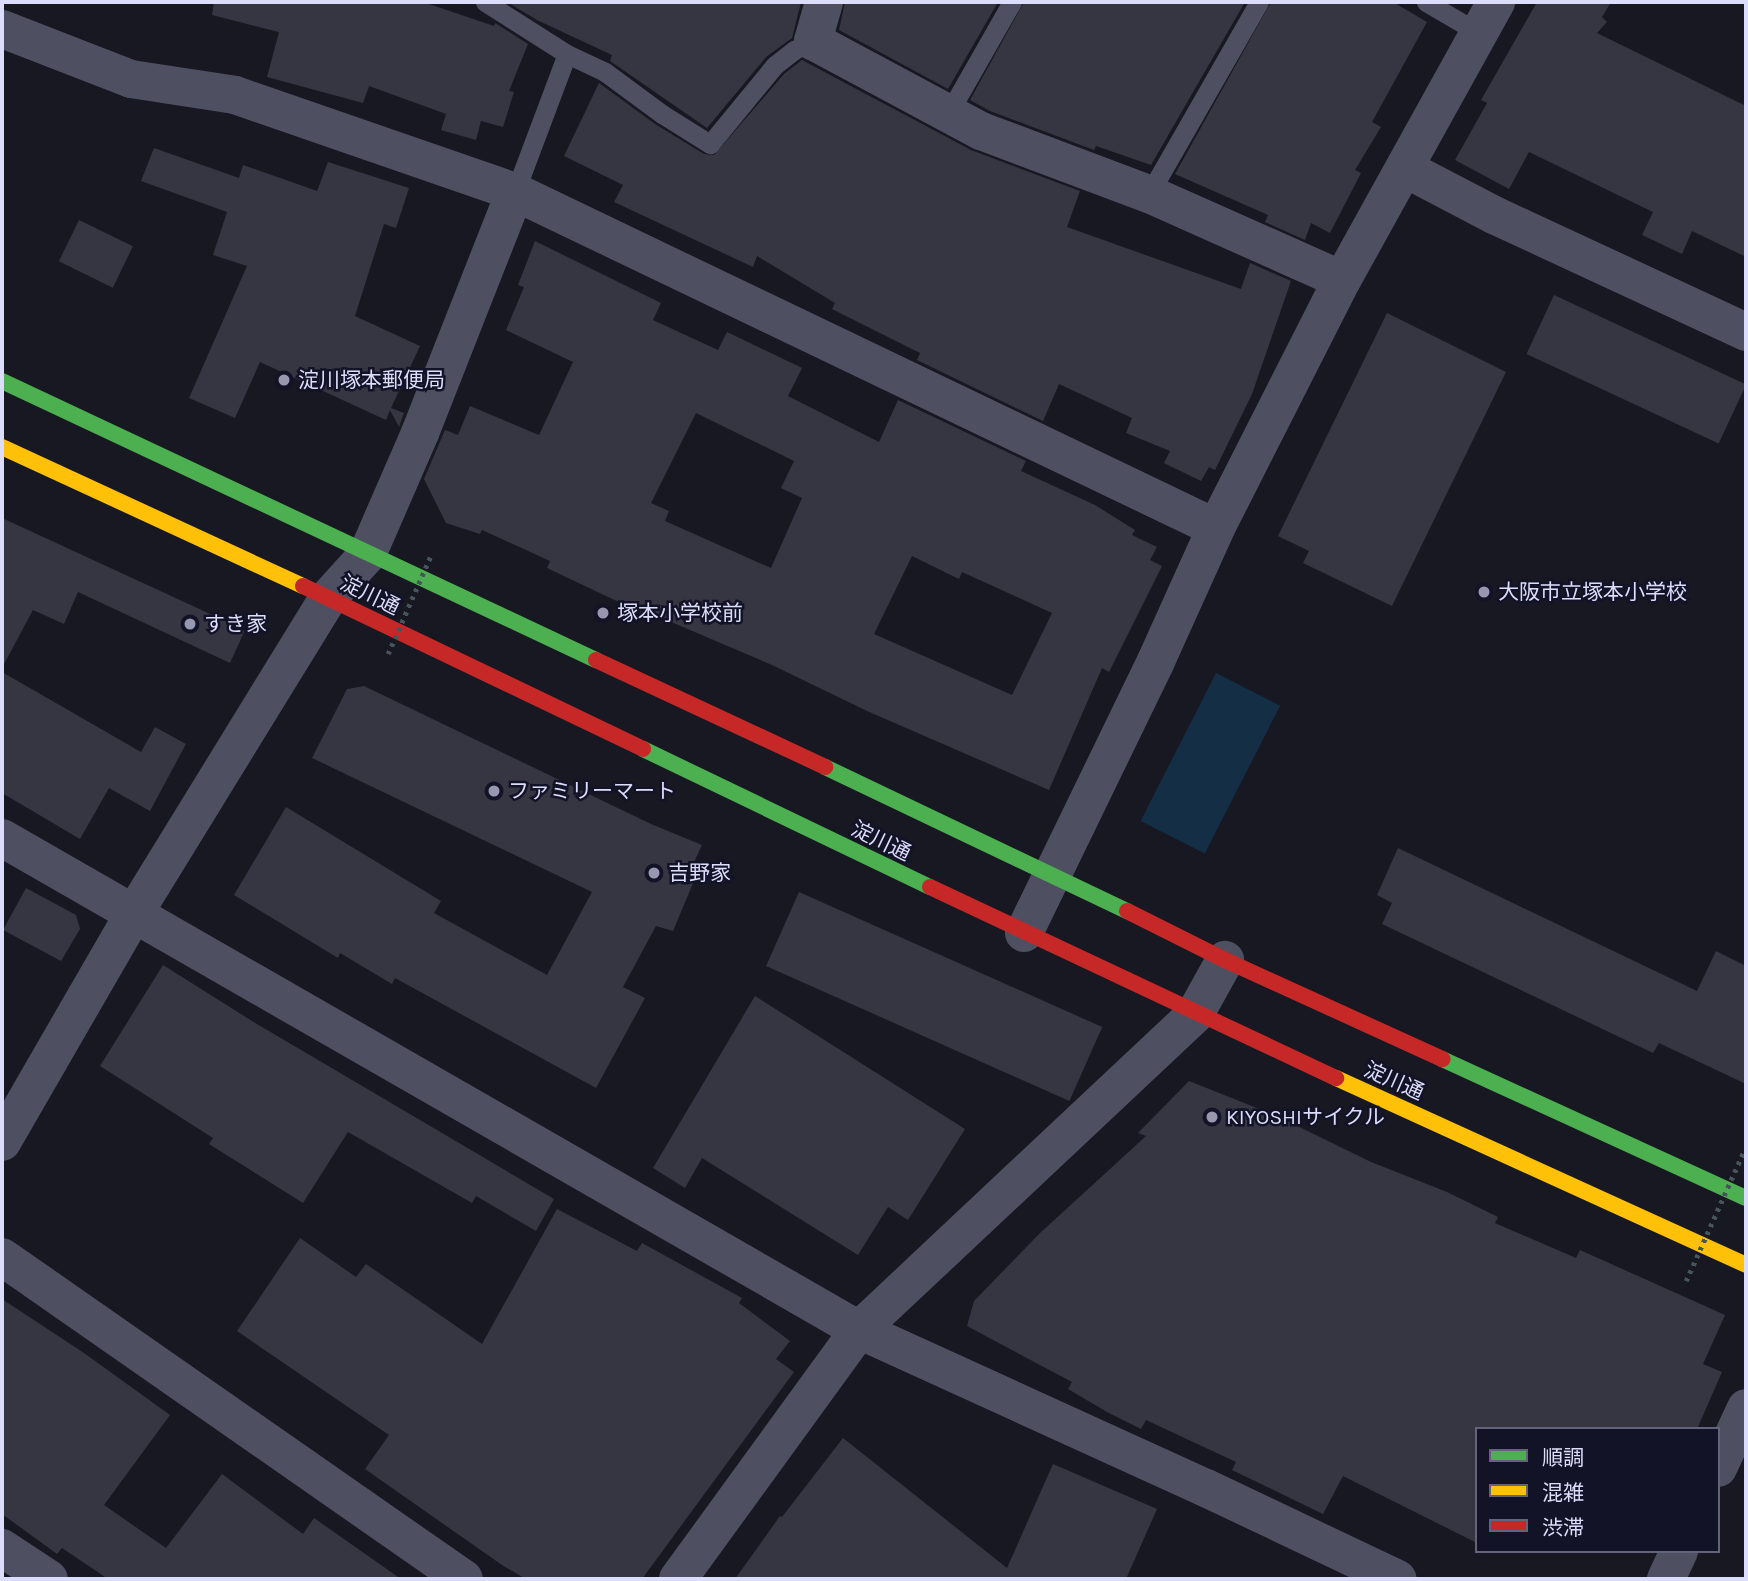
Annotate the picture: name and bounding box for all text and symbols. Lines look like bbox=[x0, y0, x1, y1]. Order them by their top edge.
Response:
place label: 淀川塚本郵便局 bbox=[298, 367, 445, 393]
marker: 淀川塚本郵便局 bbox=[276, 372, 292, 388]
street label: 淀川通 bbox=[336, 570, 404, 620]
place label: 大阪市立塚本小学校 bbox=[1498, 579, 1687, 605]
marker: 大阪市立塚本小学校 bbox=[1476, 584, 1492, 600]
place label: 塚本小学校前 bbox=[617, 600, 743, 626]
marker: 塚本小学校前 bbox=[595, 605, 611, 621]
place label: すき家 bbox=[204, 611, 267, 637]
marker: すき家 bbox=[182, 616, 198, 632]
place label: ファミリーマート bbox=[508, 778, 676, 804]
marker: ファミリーマート bbox=[486, 783, 502, 799]
street label: 淀川通 bbox=[847, 816, 915, 866]
place label: 吉野家 bbox=[668, 860, 731, 886]
marker: 吉野家 bbox=[646, 865, 662, 881]
street label: 淀川通 bbox=[1360, 1057, 1428, 1105]
place label: KIYOSHIサイクル bbox=[1226, 1104, 1386, 1130]
marker: KIYOSHIサイクル bbox=[1204, 1109, 1220, 1125]
legend bbox=[1475, 1427, 1720, 1553]
text: 順調 bbox=[1542, 1446, 1584, 1470]
text: 混雑 bbox=[1542, 1481, 1584, 1505]
text: 渋滞 bbox=[1542, 1516, 1584, 1540]

